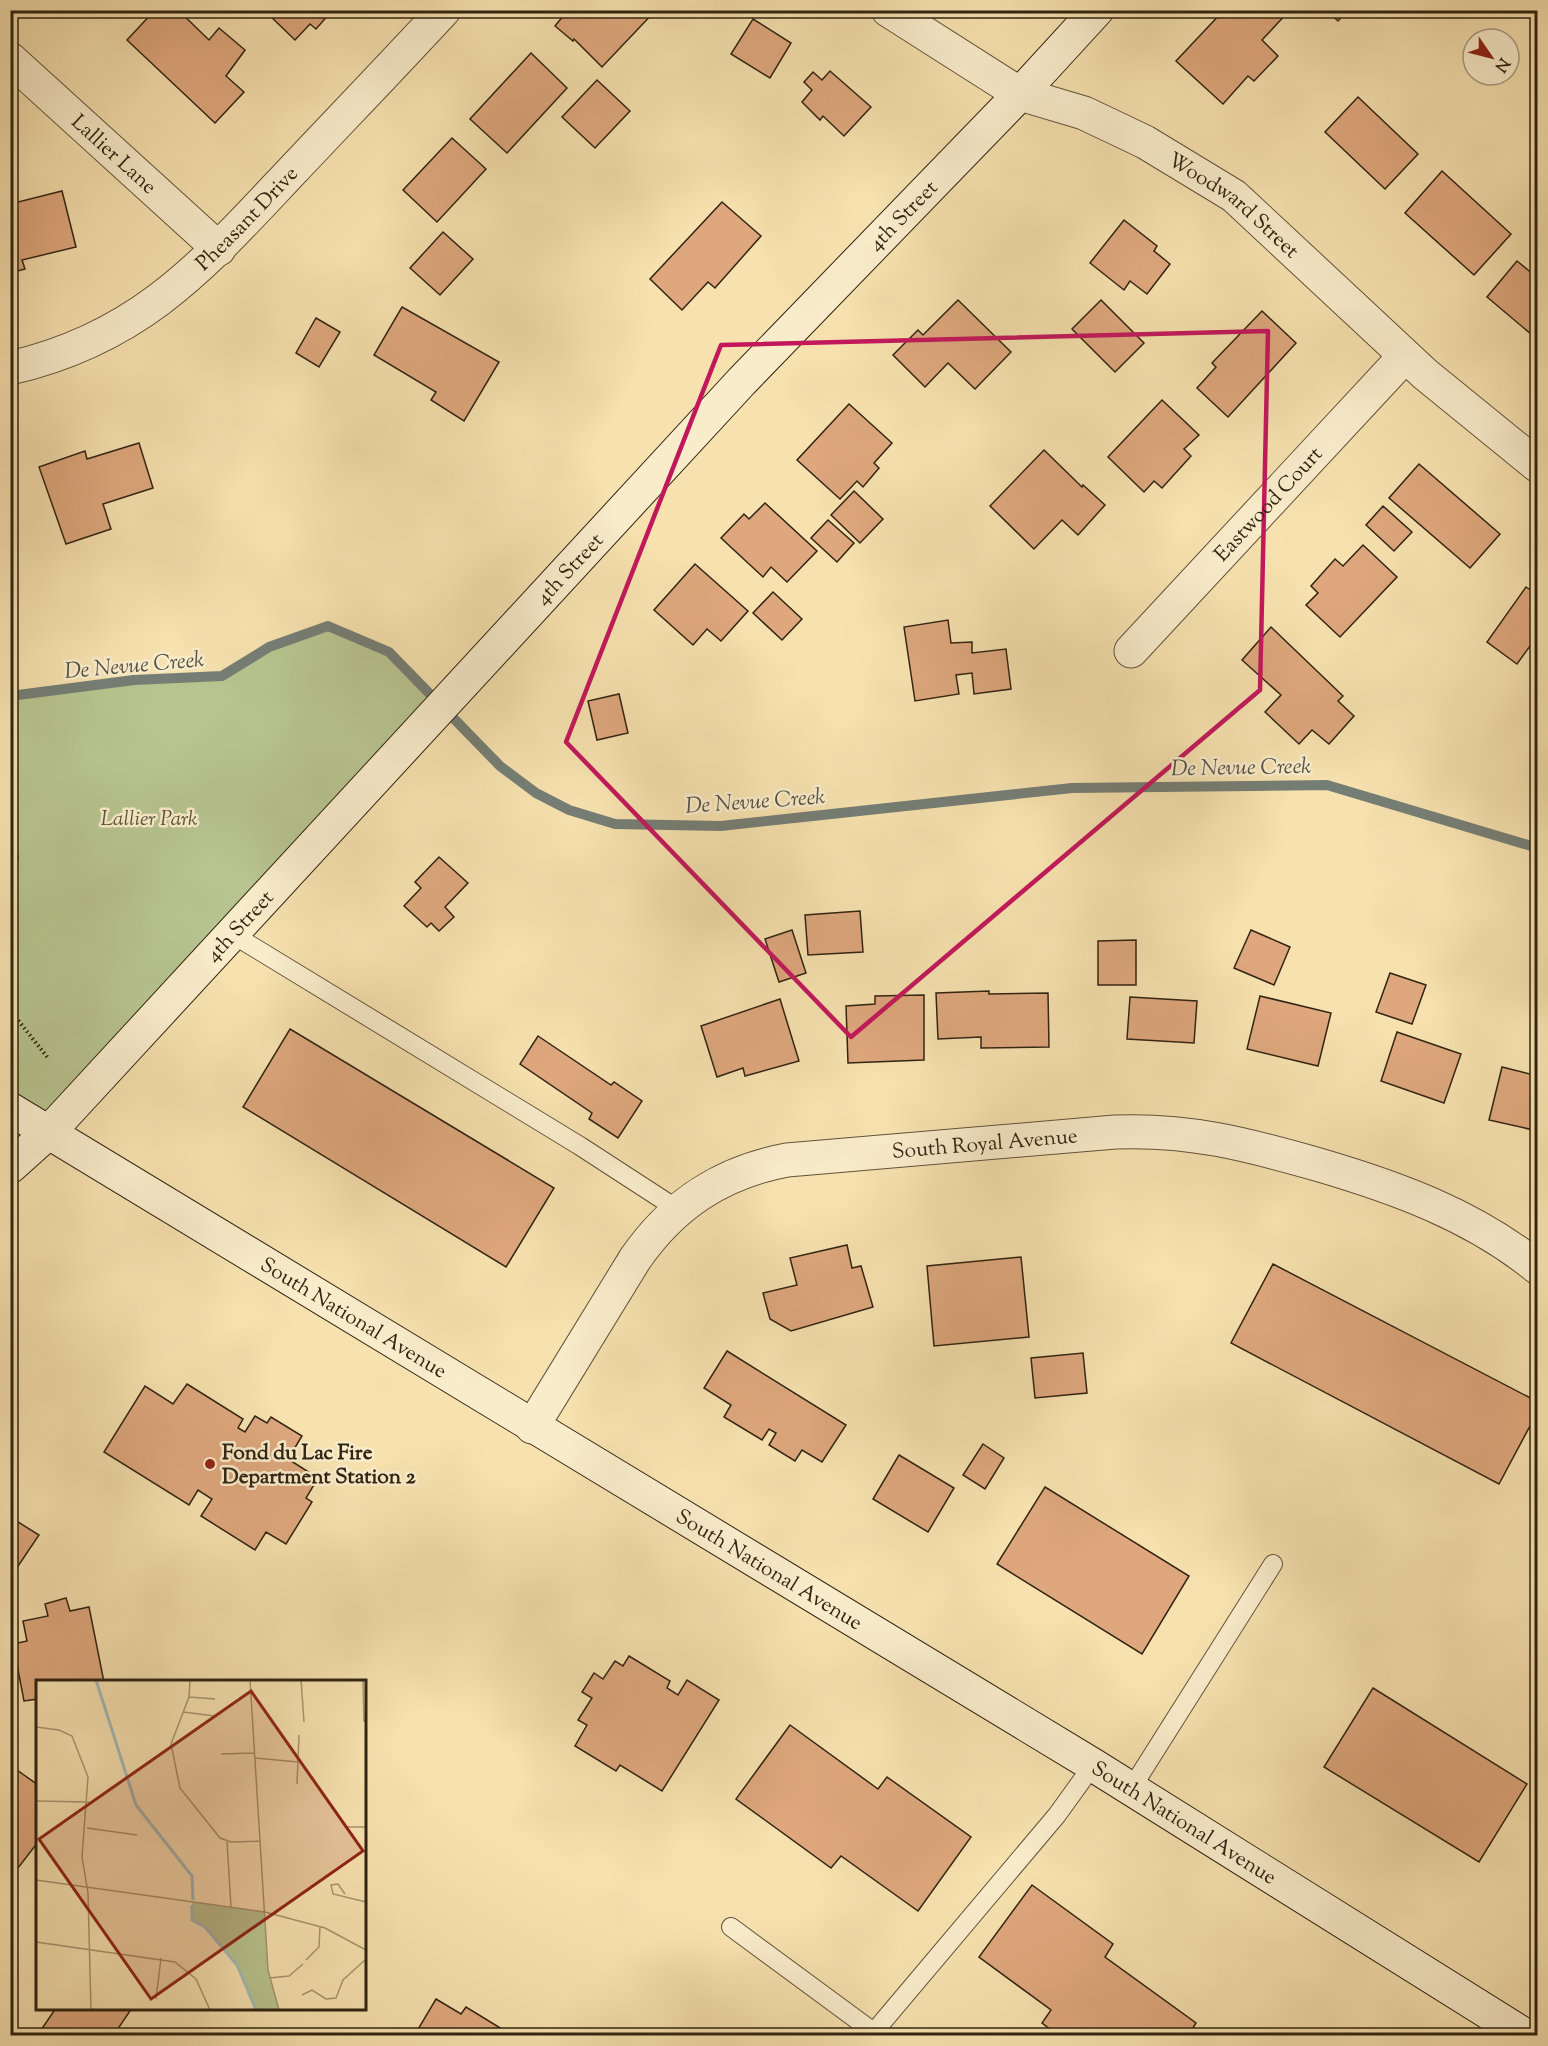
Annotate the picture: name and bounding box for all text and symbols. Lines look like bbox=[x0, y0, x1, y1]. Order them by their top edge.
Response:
north arrow bbox=[1461, 27, 1521, 87]
text: N bbox=[1488, 52, 1514, 76]
street label: Lallier Lane bbox=[64, 108, 162, 202]
street label: Woodward Street bbox=[1161, 146, 1305, 266]
street label: Pheasant Drive bbox=[190, 160, 306, 279]
street label: 4th Street bbox=[862, 174, 946, 259]
street label: Eastwood Court bbox=[1208, 441, 1330, 569]
street label: 4th Street bbox=[529, 527, 611, 613]
water label: De Nevue Creek bbox=[63, 645, 206, 689]
water label: De Nevue Creek bbox=[1171, 752, 1311, 786]
water label: De Nevue Creek bbox=[684, 782, 826, 824]
park label: Lallier Park bbox=[100, 805, 198, 835]
street label: 4th Street bbox=[200, 884, 282, 970]
street label: South Royal Avenue bbox=[891, 1122, 1079, 1168]
street label: South National Avenue bbox=[254, 1251, 452, 1387]
place label: Fond du Lac Fire Department Station 2 bbox=[222, 1439, 416, 1493]
marker: Fond du Lac Fire Department Station 2 bbox=[203, 1457, 217, 1471]
street label: South National Avenue bbox=[669, 1503, 868, 1639]
inset map bbox=[36, 1680, 366, 2010]
street label: South National Avenue bbox=[1085, 1755, 1282, 1893]

